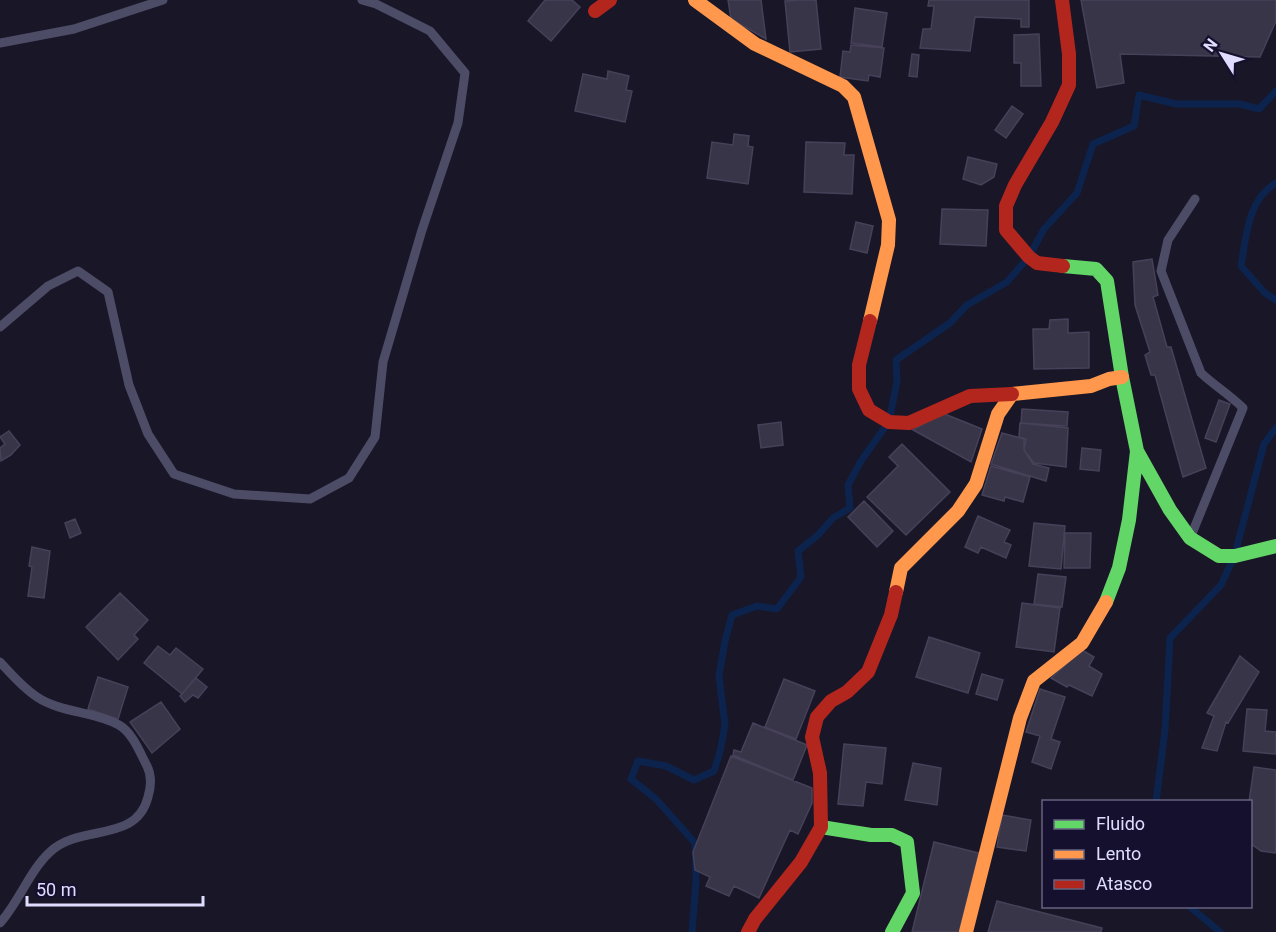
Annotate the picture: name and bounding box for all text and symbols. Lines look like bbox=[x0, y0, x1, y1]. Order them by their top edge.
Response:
north arrow bbox=[1192, 24, 1252, 84]
text: N bbox=[1199, 35, 1221, 56]
legend bbox=[1042, 800, 1252, 908]
text: Fluido bbox=[1096, 813, 1145, 834]
text: Lento bbox=[1096, 843, 1141, 864]
scale bar bbox=[27, 869, 202, 907]
text: Atasco bbox=[1096, 873, 1152, 894]
text: 50 m bbox=[36, 879, 76, 900]

